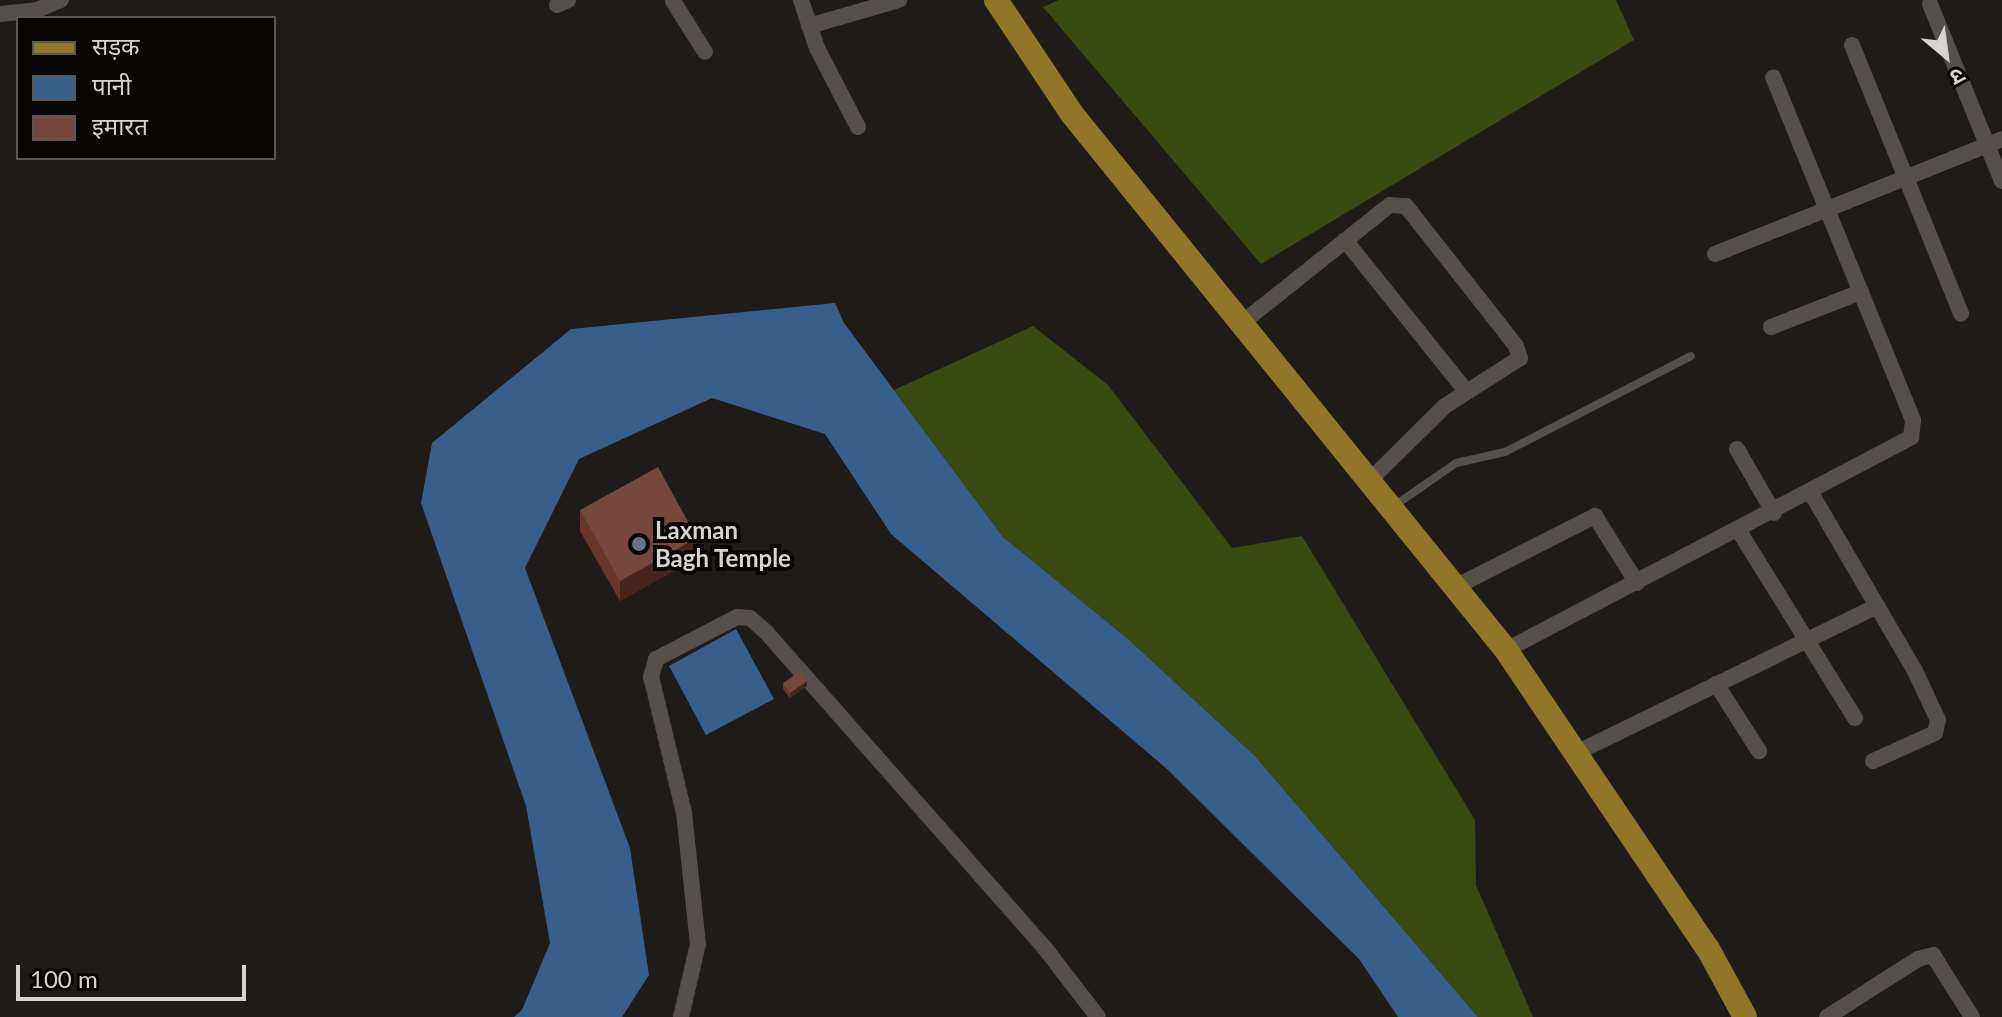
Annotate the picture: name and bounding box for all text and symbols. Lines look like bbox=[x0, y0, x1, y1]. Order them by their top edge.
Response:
legend bbox=[16, 16, 276, 160]
north arrow bbox=[1906, 16, 1986, 96]
text: सड़क bbox=[92, 31, 140, 60]
text: उ bbox=[1946, 62, 1970, 92]
text: पानी bbox=[92, 71, 131, 100]
text: इमारत bbox=[92, 111, 148, 140]
place label: Laxman Bagh Temple bbox=[655, 516, 792, 572]
marker: Laxman Bagh Temple bbox=[630, 535, 648, 553]
scale bar bbox=[20, 949, 250, 999]
text: 100 m bbox=[30, 964, 98, 993]

